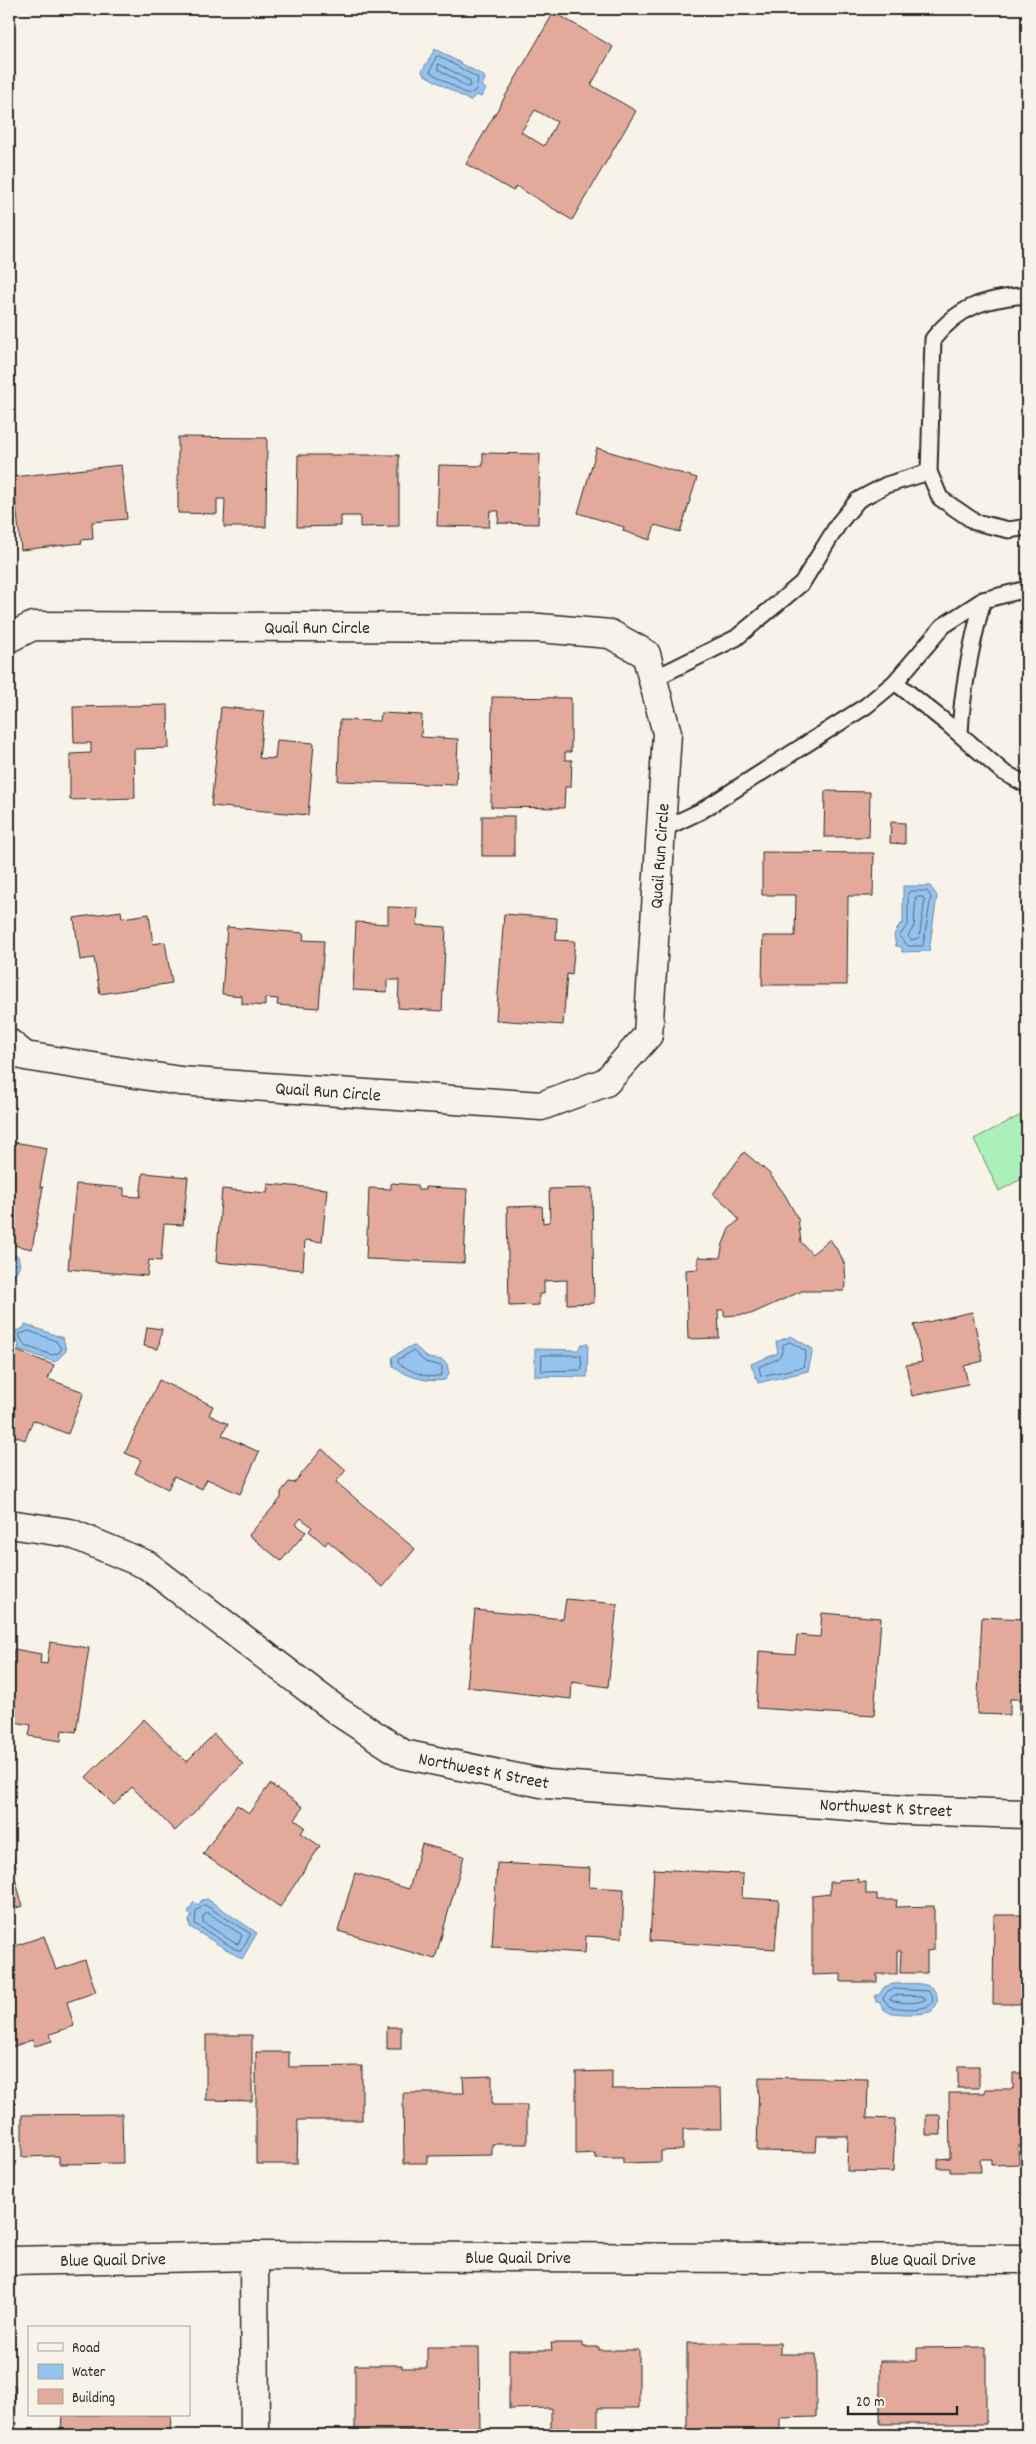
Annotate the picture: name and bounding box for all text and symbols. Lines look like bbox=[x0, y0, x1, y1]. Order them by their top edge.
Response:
street label: Quail Run Circle bbox=[264, 617, 370, 642]
street label: Quail Run Circle bbox=[645, 803, 678, 910]
street label: Quail Run Circle bbox=[274, 1077, 381, 1110]
street label: Northwest K Street bbox=[416, 1748, 551, 1797]
street label: Northwest K Street bbox=[819, 1794, 953, 1825]
street label: Blue Quail Drive bbox=[465, 2247, 571, 2272]
street label: Blue Quail Drive bbox=[60, 2248, 166, 2275]
street label: Blue Quail Drive bbox=[870, 2249, 976, 2274]
legend bbox=[28, 2326, 190, 2416]
text: Road bbox=[72, 2338, 100, 2360]
text: Water bbox=[72, 2362, 106, 2384]
scale bar bbox=[848, 2384, 957, 2416]
text: Building bbox=[72, 2388, 115, 2410]
text: 20 m bbox=[856, 2392, 884, 2414]

